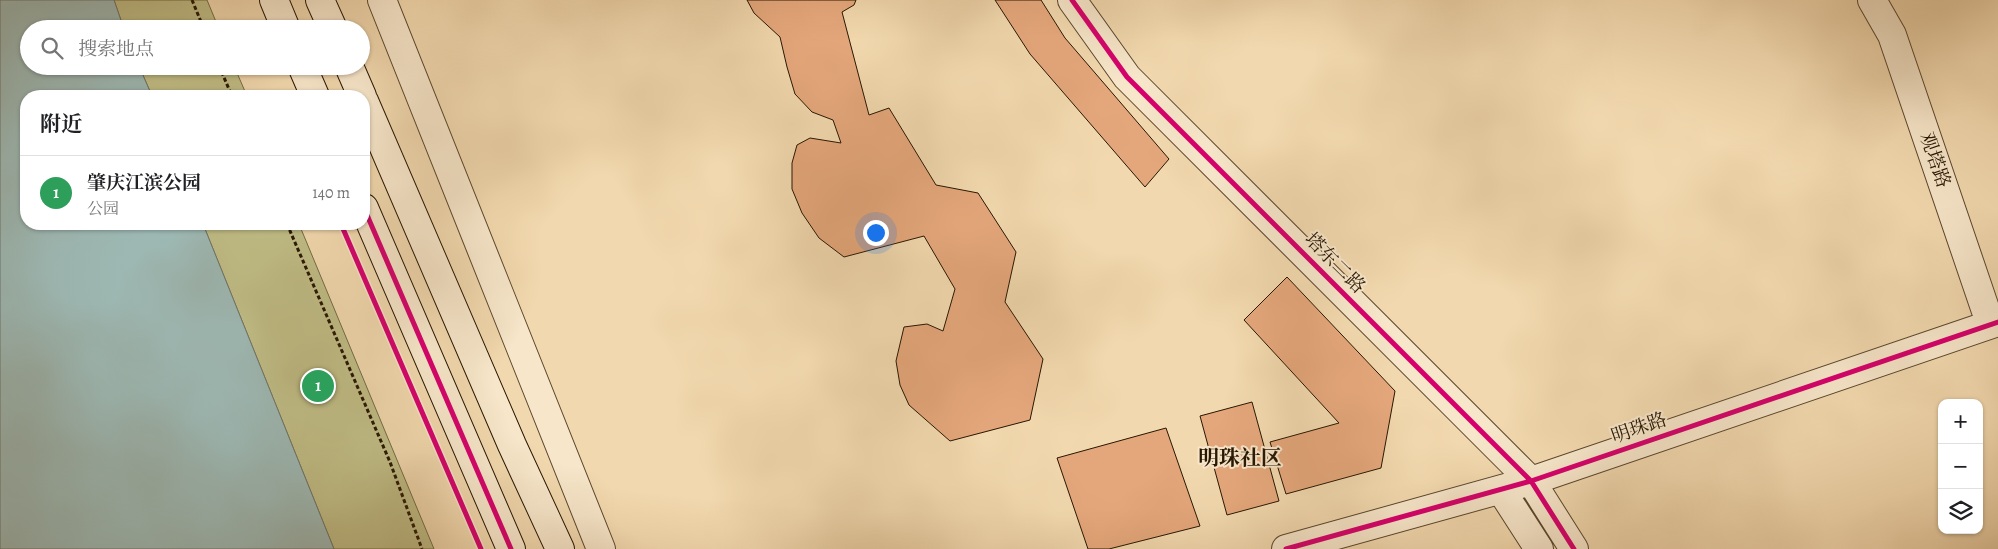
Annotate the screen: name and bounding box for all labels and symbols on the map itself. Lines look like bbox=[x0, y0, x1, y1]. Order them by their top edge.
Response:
street label: 观塔路 bbox=[1913, 129, 1957, 191]
your location bbox=[863, 220, 889, 246]
street label: 塔东二路 bbox=[1299, 227, 1371, 299]
pin: 1 bbox=[302, 367, 334, 405]
street label: 明珠路 bbox=[1608, 406, 1670, 450]
district label: 明珠社区 bbox=[1198, 444, 1282, 472]

